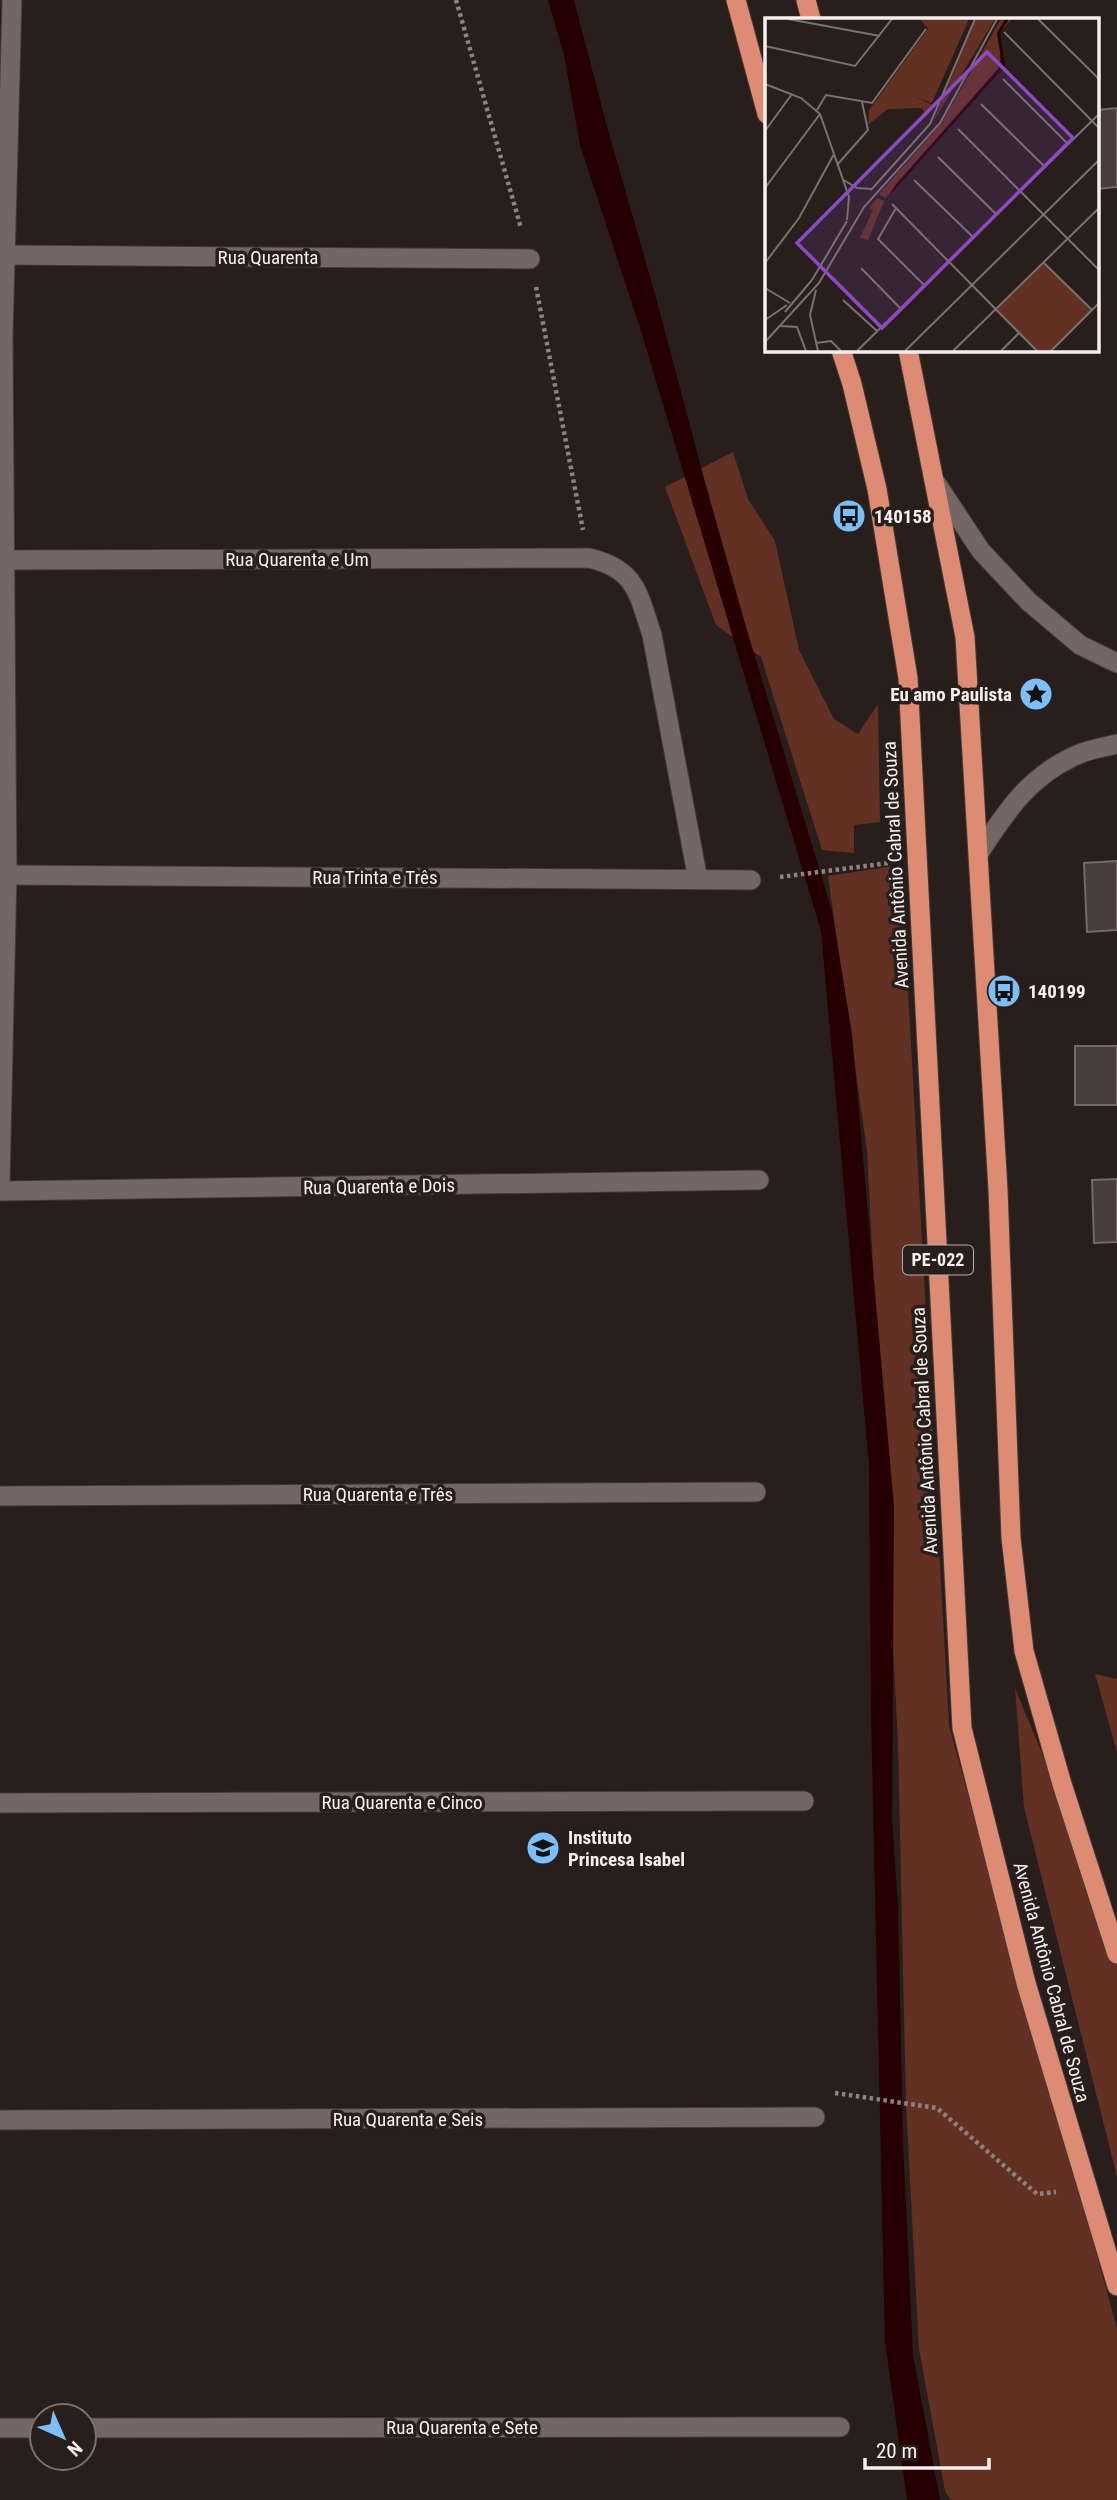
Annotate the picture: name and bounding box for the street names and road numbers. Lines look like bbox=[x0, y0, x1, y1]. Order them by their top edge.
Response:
street label: Rua Quarenta bbox=[218, 246, 318, 269]
street label: Rua Quarenta e Um bbox=[225, 548, 369, 571]
street label: Avenida Antônio Cabral de Souza bbox=[878, 741, 913, 989]
street label: Rua Trinta e Três bbox=[312, 866, 438, 889]
street label: Rua Quarenta e Dois bbox=[303, 1174, 455, 1199]
road number: PE-022 bbox=[903, 1246, 973, 1274]
street label: Avenida Antônio Cabral de Souza bbox=[907, 1307, 942, 1555]
street label: Rua Quarenta e Três bbox=[303, 1483, 453, 1506]
street label: Rua Quarenta e Cinco bbox=[321, 1791, 483, 1814]
street label: Avenida Antônio Cabral de Souza bbox=[1008, 1860, 1095, 2105]
street label: Rua Quarenta e Seis bbox=[333, 2108, 483, 2131]
street label: Rua Quarenta e Sete bbox=[386, 2416, 538, 2439]

